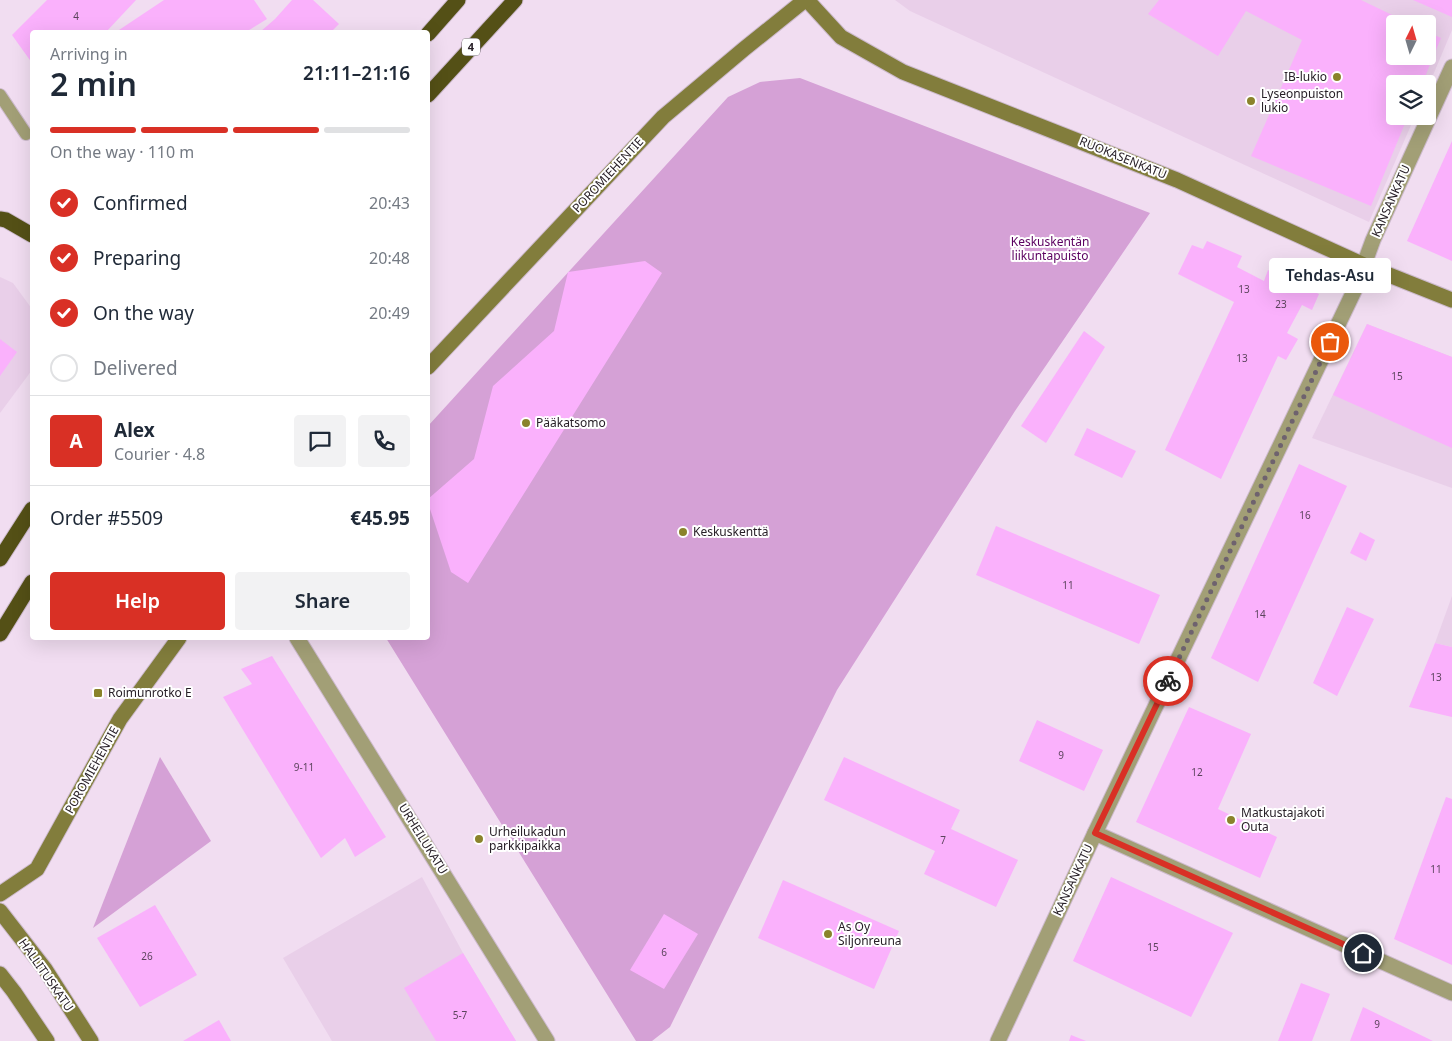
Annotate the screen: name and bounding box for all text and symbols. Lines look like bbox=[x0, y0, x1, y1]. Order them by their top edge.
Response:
house number: 4 bbox=[73, 9, 79, 23]
north arrow bbox=[1386, 15, 1436, 65]
map controls bbox=[1386, 15, 1436, 125]
road number: 4 bbox=[462, 38, 480, 56]
text: Arriving in bbox=[50, 43, 128, 65]
text: 21:11–21:16 bbox=[303, 60, 410, 86]
text: 2 min bbox=[50, 62, 137, 105]
place label: IB-lukio bbox=[1284, 68, 1327, 85]
marker: IB-lukio bbox=[1331, 71, 1343, 83]
button: layers bbox=[1386, 75, 1436, 125]
place label: Lyseonpuiston lukio bbox=[1261, 85, 1343, 116]
marker: Lyseonpuiston lukio bbox=[1245, 95, 1257, 107]
street label: RUOKASENKATU bbox=[1077, 132, 1169, 183]
street label: POROMIEHENTIE bbox=[568, 133, 647, 216]
text: On the way · 110 m bbox=[50, 141, 194, 163]
street label: KANSANKATU bbox=[1367, 162, 1414, 240]
icon: check bbox=[50, 189, 78, 217]
text: Confirmed bbox=[93, 190, 188, 216]
text: 20:43 bbox=[369, 192, 410, 214]
park label: Keskuskentän liikuntapuisto bbox=[1011, 233, 1089, 264]
icon: check bbox=[50, 244, 78, 272]
text: Preparing bbox=[93, 245, 181, 271]
text: 20:48 bbox=[369, 247, 410, 269]
callout: Tehdas-Asu bbox=[1269, 257, 1391, 292]
text: Tehdas-Asu bbox=[1286, 264, 1374, 286]
house number: 13 bbox=[1238, 282, 1250, 296]
house number: 23 bbox=[1275, 297, 1287, 311]
icon: check bbox=[50, 299, 78, 327]
text: On the way bbox=[93, 300, 194, 326]
text: 20:49 bbox=[369, 302, 410, 324]
pin bbox=[1309, 321, 1351, 363]
icon: bag bbox=[1316, 328, 1344, 356]
house number: 13 bbox=[1236, 351, 1248, 365]
text: Delivered bbox=[93, 355, 178, 381]
house number: 15 bbox=[1391, 369, 1403, 383]
place label: Pääkatsomo bbox=[536, 414, 606, 431]
button: chat bbox=[294, 415, 346, 467]
button: phone bbox=[358, 415, 410, 467]
text: Alex bbox=[114, 417, 155, 443]
marker: Pääkatsomo bbox=[520, 417, 532, 429]
text: A bbox=[69, 428, 83, 454]
text: Courier · 4.8 bbox=[114, 443, 205, 465]
text: Order #5509 bbox=[50, 505, 163, 531]
text: €45.95 bbox=[350, 505, 410, 531]
house number: 16 bbox=[1299, 508, 1311, 522]
place label: Keskuskenttä bbox=[693, 523, 769, 540]
marker: Keskuskenttä bbox=[677, 526, 689, 538]
button: Help bbox=[50, 572, 225, 630]
button: Share bbox=[235, 572, 410, 630]
house number: 11 bbox=[1062, 578, 1074, 592]
house number: 14 bbox=[1254, 607, 1266, 621]
courier bbox=[1143, 656, 1193, 706]
icon: bike bbox=[1154, 667, 1182, 695]
house number: 13 bbox=[1430, 670, 1442, 684]
place label: Roimunrotko E bbox=[108, 684, 192, 701]
marker: Roimunrotko E bbox=[92, 687, 104, 699]
street label: POROMIEHENTIE bbox=[61, 723, 123, 816]
house number: 9 bbox=[1058, 748, 1064, 762]
house number: 9-11 bbox=[294, 760, 314, 774]
house number: 12 bbox=[1191, 765, 1203, 779]
street label: URHEILUKATU bbox=[395, 800, 452, 877]
place label: Matkustajakoti Outa bbox=[1241, 804, 1325, 835]
marker: Matkustajakoti Outa bbox=[1225, 814, 1237, 826]
place label: Urheilukadun parkkipaikka bbox=[489, 823, 566, 854]
marker: Urheilukadun parkkipaikka bbox=[473, 833, 485, 845]
house number: 7 bbox=[940, 833, 946, 847]
street label: KANSANKATU bbox=[1049, 841, 1097, 918]
house number: 11 bbox=[1430, 862, 1442, 876]
place label: As Oy Siljonreuna bbox=[838, 918, 902, 949]
marker: As Oy Siljonreuna bbox=[822, 928, 834, 940]
pin bbox=[1342, 932, 1384, 974]
street label: HALLITUSKATU bbox=[15, 935, 78, 1014]
icon: home bbox=[1349, 939, 1377, 967]
house number: 15 bbox=[1147, 940, 1159, 954]
house number: 6 bbox=[661, 945, 667, 959]
house number: 26 bbox=[141, 949, 153, 963]
house number: 5-7 bbox=[453, 1008, 468, 1022]
house number: 9 bbox=[1374, 1017, 1380, 1031]

